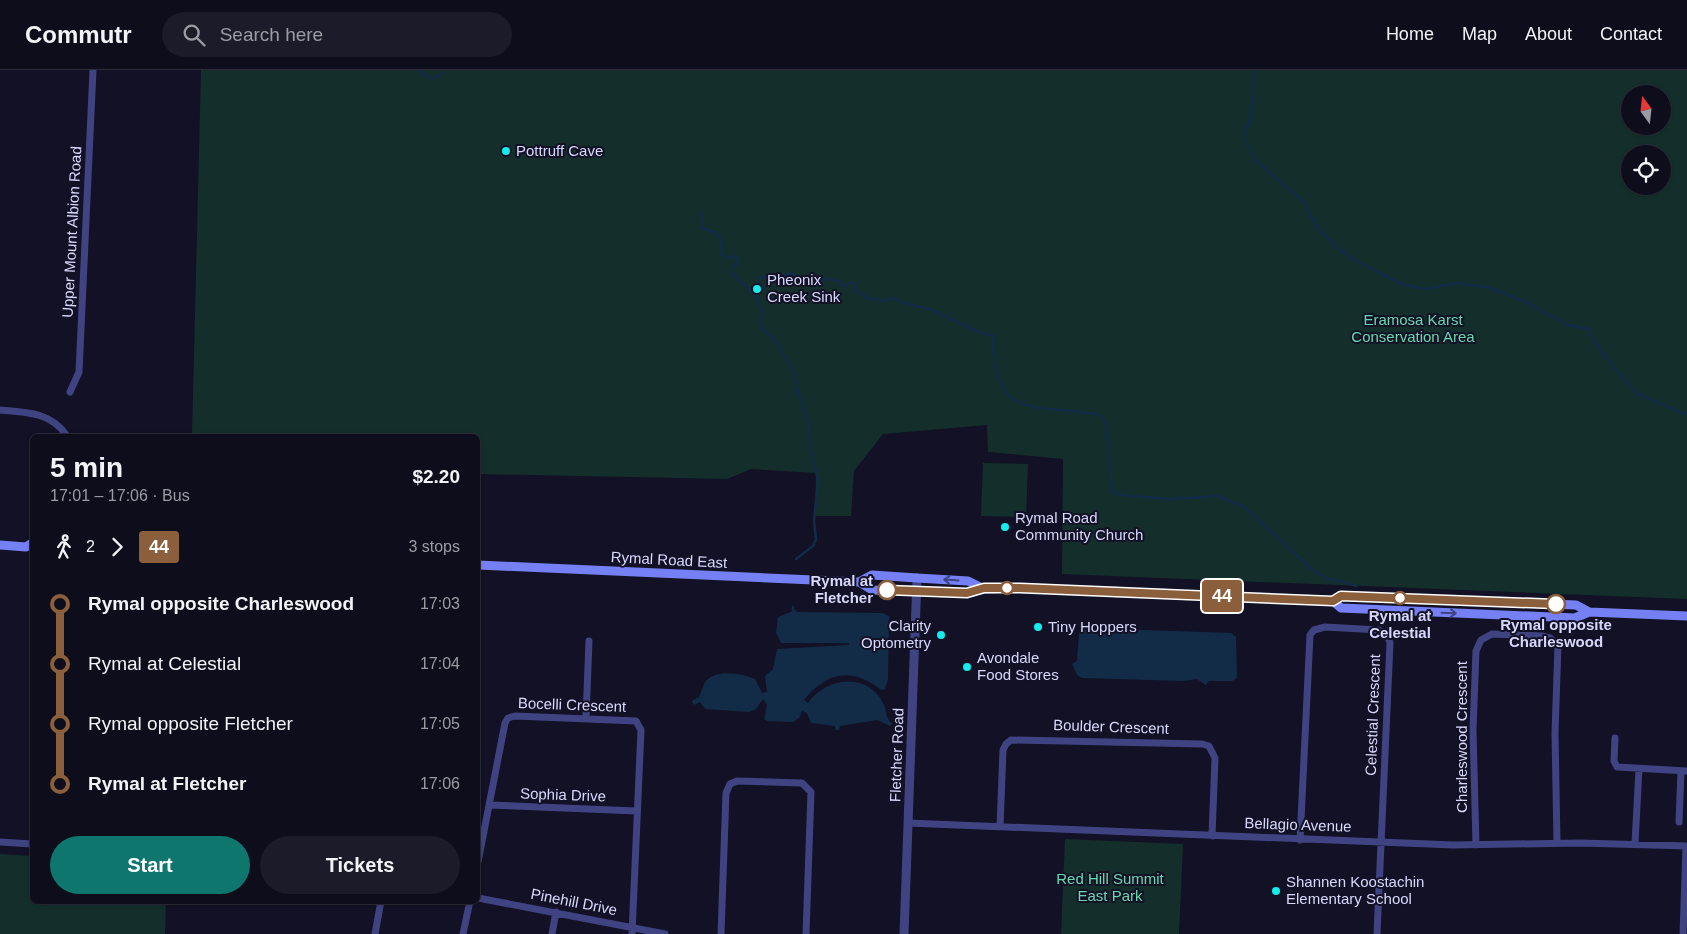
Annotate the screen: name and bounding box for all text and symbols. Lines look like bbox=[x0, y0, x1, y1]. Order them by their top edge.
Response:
search box bbox=[162, 12, 512, 57]
text: Commutr bbox=[25, 21, 132, 48]
icon: search bbox=[180, 21, 208, 49]
text: Search here bbox=[220, 24, 323, 45]
text: Home bbox=[1386, 24, 1434, 44]
text: Map bbox=[1462, 24, 1497, 44]
text: About bbox=[1525, 24, 1572, 44]
text: Contact bbox=[1600, 24, 1662, 44]
north arrow bbox=[1621, 85, 1671, 135]
map controls bbox=[1621, 85, 1671, 195]
place label: Pottruff Cave bbox=[516, 142, 603, 159]
marker: Pottruff Cave bbox=[500, 145, 512, 157]
button: locate bbox=[1621, 145, 1671, 195]
street label: Upper Mount Albion Road bbox=[59, 146, 84, 318]
place label: Pheonix Creek Sink bbox=[767, 271, 841, 305]
marker: Pheonix Creek Sink bbox=[751, 283, 763, 295]
park label: Eramosa Karst Conservation Area bbox=[1351, 311, 1475, 345]
text: 5 min bbox=[50, 452, 123, 483]
text: $2.20 bbox=[412, 466, 460, 487]
text: 17:01 – 17:06 · Bus bbox=[50, 487, 190, 504]
place label: Rymal Road Community Church bbox=[1015, 509, 1143, 543]
marker: Rymal Road Community Church bbox=[999, 521, 1011, 533]
icon: walk bbox=[50, 533, 78, 561]
icon: forward bbox=[103, 533, 131, 561]
text: 44 bbox=[149, 537, 169, 557]
text: 2 bbox=[86, 538, 95, 555]
text: 3 stops bbox=[408, 538, 460, 555]
street label: Rymal Road East bbox=[610, 548, 729, 571]
place label: Rymal at Fletcher bbox=[810, 572, 873, 606]
one-way arrow bbox=[944, 575, 960, 584]
marker: Rymal at Fletcher bbox=[877, 580, 897, 600]
line badge: 44 bbox=[1200, 580, 1244, 612]
unlabelled marker bbox=[1000, 581, 1014, 595]
text: 44 bbox=[1212, 586, 1232, 606]
marker: Rymal at Celestial bbox=[1393, 591, 1407, 605]
text: Rymal opposite Charleswood bbox=[88, 593, 354, 614]
marker: Rymal opposite Charleswood bbox=[1546, 594, 1566, 614]
text: 17:03 bbox=[420, 595, 460, 612]
place label: Rymal at Celestial bbox=[1369, 607, 1431, 641]
one-way arrow bbox=[1441, 608, 1457, 617]
place label: Rymal opposite Charleswood bbox=[1500, 616, 1612, 650]
place label: Clarity Optometry bbox=[861, 617, 931, 651]
place label: Tiny Hoppers bbox=[1048, 618, 1137, 635]
marker: Tiny Hoppers bbox=[1032, 621, 1044, 633]
marker: Clarity Optometry bbox=[935, 629, 947, 641]
place label: Avondale Food Stores bbox=[977, 649, 1059, 683]
text: Rymal at Celestial bbox=[88, 653, 241, 674]
street label: Celestial Crescent bbox=[1362, 653, 1383, 776]
text: 17:04 bbox=[420, 655, 460, 672]
street label: Charleswood Crescent bbox=[1453, 660, 1470, 813]
marker: Avondale Food Stores bbox=[961, 661, 973, 673]
street label: Bocelli Crescent bbox=[518, 694, 627, 715]
street label: Fletcher Road bbox=[886, 708, 907, 802]
text: Rymal opposite Fletcher bbox=[88, 713, 293, 734]
text: 17:05 bbox=[420, 715, 460, 732]
street label: Boulder Crescent bbox=[1053, 716, 1170, 737]
text: Rymal at Fletcher bbox=[88, 773, 246, 794]
text: 17:06 bbox=[420, 775, 460, 792]
street label: Sophia Drive bbox=[520, 785, 606, 804]
street label: Bellagio Avenue bbox=[1244, 814, 1352, 835]
button: Start bbox=[50, 836, 250, 894]
button: Tickets bbox=[260, 836, 460, 894]
park label: Red Hill Summit East Park bbox=[1056, 870, 1165, 904]
place label: Shannen Koostachin Elementary School bbox=[1286, 873, 1424, 907]
street label: Pinehill Drive bbox=[530, 885, 619, 918]
marker: Shannen Koostachin Elementary School bbox=[1270, 885, 1282, 897]

